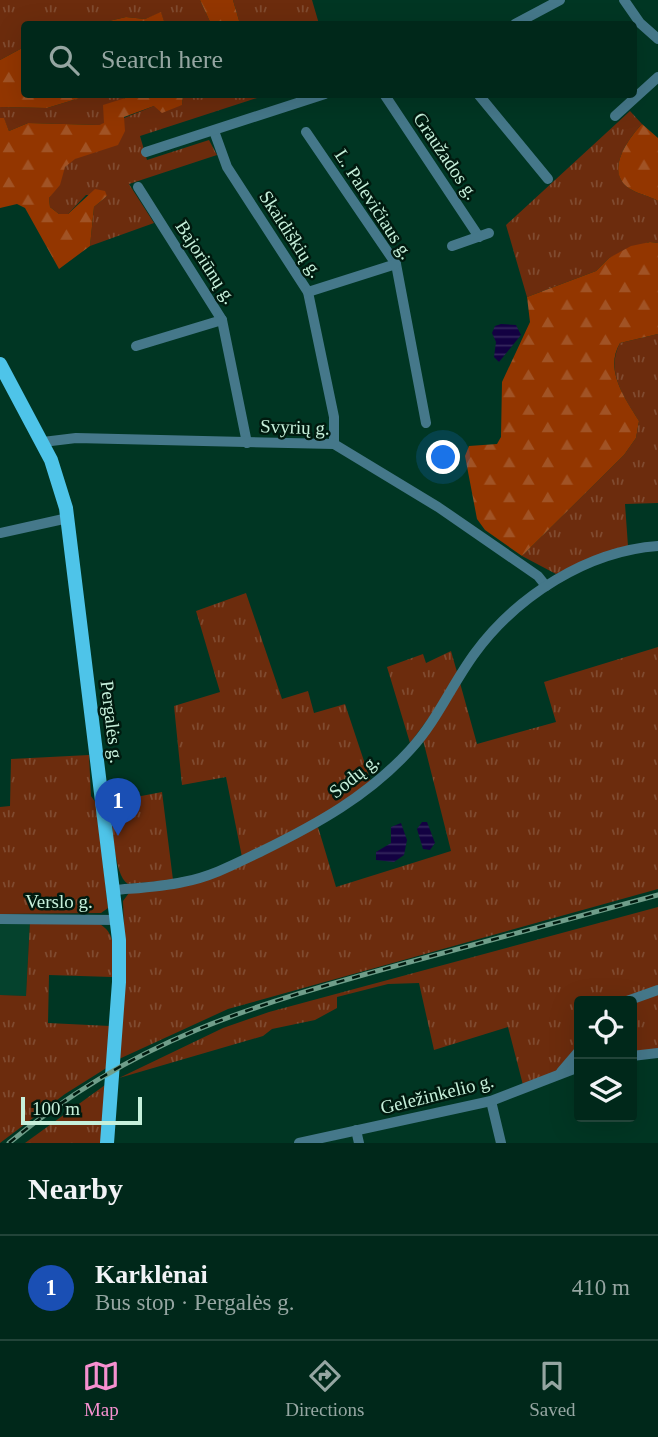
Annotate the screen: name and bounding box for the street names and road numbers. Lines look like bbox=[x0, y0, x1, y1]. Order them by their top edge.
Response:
street label: Graužados g. bbox=[409, 109, 483, 203]
street label: L. Palevičiaus g. bbox=[331, 145, 417, 263]
street label: Skaidiškių g. bbox=[255, 187, 327, 281]
street label: Bajoriūnų g. bbox=[171, 216, 241, 308]
street label: Svyrių g. bbox=[260, 415, 330, 439]
street label: Pergalės g. bbox=[97, 680, 127, 764]
street label: Sodų g. bbox=[325, 750, 383, 802]
street label: Verslo g. bbox=[25, 891, 93, 912]
street label: Geležinkelio g. bbox=[378, 1070, 496, 1118]

